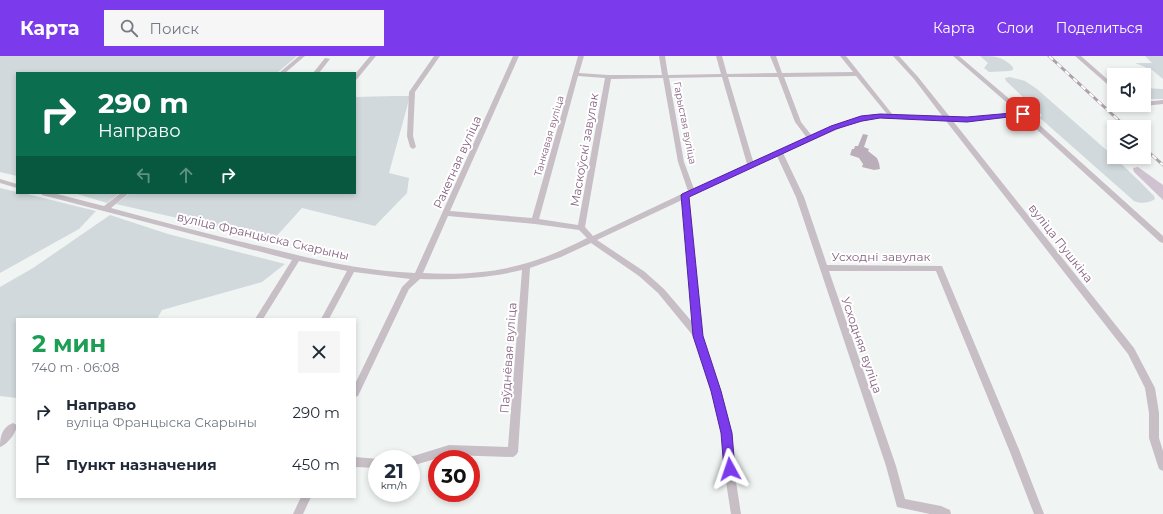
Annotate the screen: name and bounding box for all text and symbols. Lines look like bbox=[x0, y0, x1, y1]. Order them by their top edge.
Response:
search box bbox=[104, 10, 384, 46]
text: Карта bbox=[20, 17, 80, 40]
icon: search bbox=[118, 17, 140, 39]
text: Поиск bbox=[150, 19, 199, 38]
text: Карта bbox=[933, 19, 975, 37]
text: Слои bbox=[997, 19, 1034, 37]
text: Поделиться bbox=[1056, 19, 1143, 37]
map controls bbox=[1107, 68, 1151, 164]
button: sound bbox=[1107, 68, 1151, 112]
street label: Гарыстая вуліца bbox=[671, 81, 699, 165]
text: 290 m bbox=[98, 86, 189, 120]
icon: right bbox=[32, 88, 84, 140]
street label: Маскоўскі завулак bbox=[567, 92, 601, 208]
street label: Танкавая вуліца bbox=[531, 94, 567, 178]
pin bbox=[1006, 97, 1040, 131]
icon: arrive bbox=[1012, 103, 1034, 125]
street label: Ракетная вуліца bbox=[430, 113, 484, 211]
text: Направо bbox=[98, 120, 181, 142]
button: layers bbox=[1107, 120, 1151, 164]
icon: left bbox=[133, 164, 155, 186]
icon: ahead bbox=[175, 164, 197, 186]
icon: right bbox=[217, 164, 239, 186]
street label: вуліца Пушкіна bbox=[1026, 201, 1096, 285]
street label: вуліца Францыска Скарыны bbox=[175, 209, 351, 263]
street label: Усходні завулак bbox=[832, 249, 930, 264]
street label: Усходняя вуліца bbox=[838, 295, 886, 395]
street label: Паўднёвая вуліца bbox=[497, 302, 519, 414]
text: 2 мин bbox=[32, 329, 106, 358]
button: close bbox=[298, 331, 340, 373]
text: 740 m · 06:08 bbox=[32, 359, 119, 375]
text: Направо bbox=[66, 395, 136, 414]
icon: right bbox=[32, 401, 54, 423]
text: 290 m bbox=[293, 403, 340, 422]
text: вуліца Францыска Скарыны bbox=[66, 414, 257, 430]
position arrow bbox=[709, 448, 751, 490]
speed limit sign: 30 bbox=[428, 450, 480, 502]
icon: arrive bbox=[32, 453, 54, 475]
text: Пункт назначения bbox=[66, 455, 217, 474]
text: 450 m bbox=[292, 455, 340, 474]
text: 21 bbox=[384, 459, 404, 483]
text: km/h bbox=[381, 479, 407, 492]

